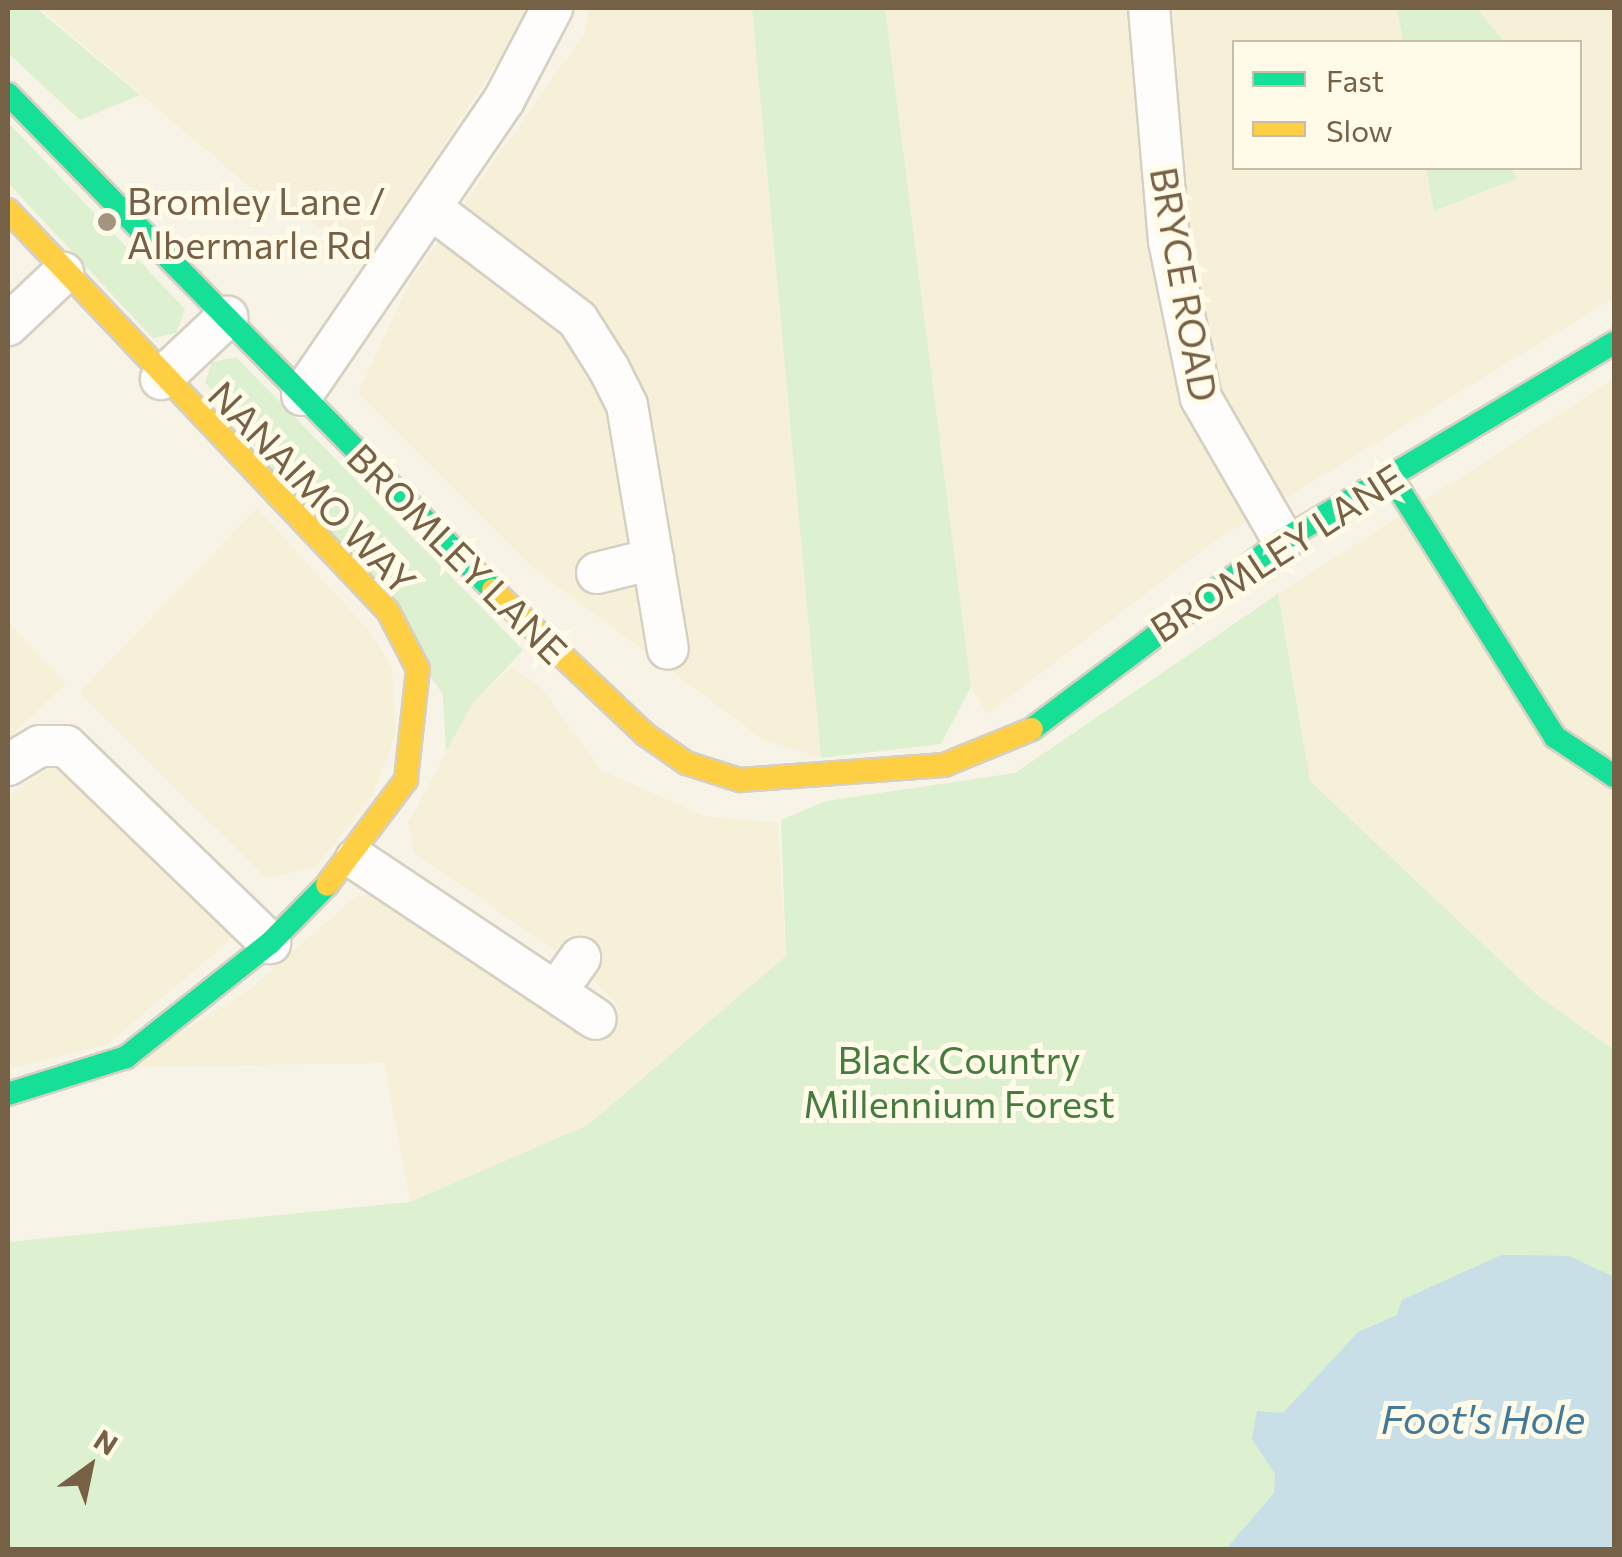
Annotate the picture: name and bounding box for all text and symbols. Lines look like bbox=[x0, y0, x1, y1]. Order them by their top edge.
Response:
legend bbox=[1232, 40, 1582, 170]
text: Fast bbox=[1326, 61, 1384, 98]
text: Slow bbox=[1326, 111, 1393, 148]
street label: BRYCE ROAD bbox=[1142, 163, 1228, 405]
place label: Bromley Lane / Albermarle Rd bbox=[127, 177, 386, 266]
marker: Bromley Lane / Albermarle Rd bbox=[96, 211, 118, 233]
street label: NANAIMO WAY bbox=[200, 371, 426, 603]
street label: BROMLEY LANE bbox=[339, 434, 577, 672]
street label: BROMLEY LANE bbox=[1141, 453, 1411, 651]
park label: Black Country Millennium Forest bbox=[803, 1036, 1115, 1126]
water label: Foot's Hole bbox=[1381, 1394, 1585, 1442]
north arrow bbox=[40, 1417, 140, 1517]
text: N bbox=[88, 1422, 124, 1462]

